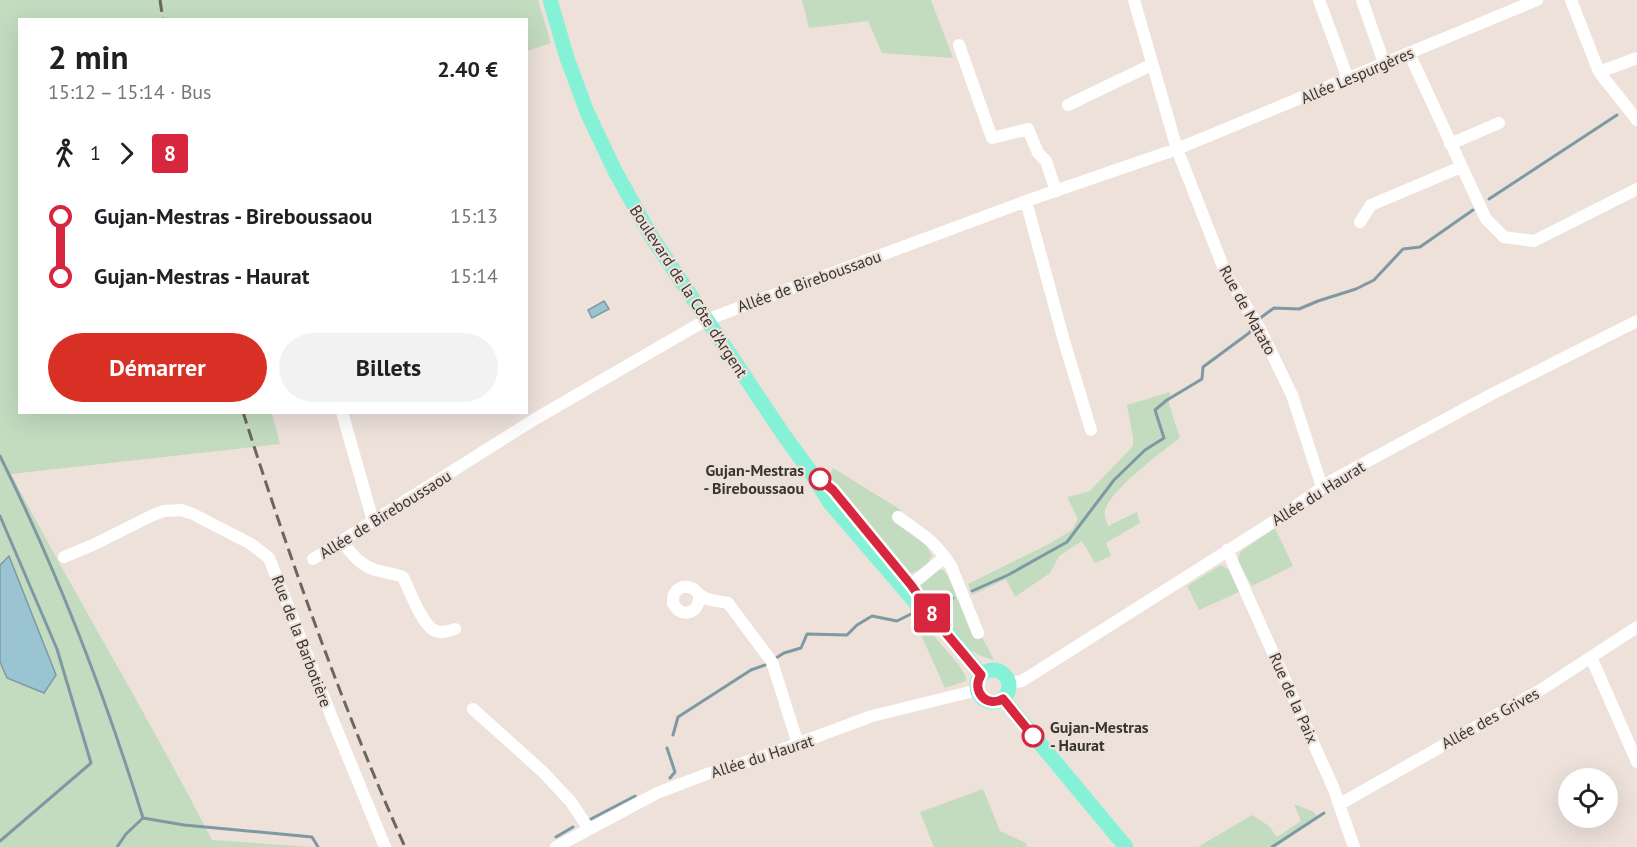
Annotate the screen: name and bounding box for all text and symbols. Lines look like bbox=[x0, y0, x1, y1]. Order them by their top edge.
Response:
text: 2 min bbox=[48, 35, 129, 78]
street label: Allée Lespurgères bbox=[1297, 42, 1417, 108]
text: 2.40 € bbox=[437, 55, 498, 83]
text: 15:12 – 15:14 · Bus bbox=[48, 79, 212, 105]
icon: walk bbox=[48, 137, 81, 170]
icon: forward bbox=[110, 137, 143, 170]
text: 1 bbox=[90, 140, 101, 166]
text: 8 bbox=[164, 140, 176, 167]
street label: Boulevard de la Côte d'Argent bbox=[626, 201, 753, 381]
text: Gujan-Mestras - Bireboussaou bbox=[94, 202, 372, 230]
text: 15:13 bbox=[450, 203, 498, 229]
street label: Allée de Bireboussaou bbox=[734, 246, 884, 316]
text: Gujan-Mestras - Haurat bbox=[94, 262, 309, 290]
street label: Rue de Matato bbox=[1215, 262, 1281, 358]
text: 15:14 bbox=[450, 263, 498, 289]
button: Démarrer bbox=[48, 333, 267, 402]
button: Billets bbox=[279, 333, 498, 402]
street label: Allée du Haurat bbox=[1267, 456, 1369, 530]
place label: Gujan-Mestras - Bireboussaou bbox=[704, 460, 804, 498]
street label: Allée de Bireboussaou bbox=[315, 465, 455, 563]
marker: Gujan-Mestras - Bireboussaou bbox=[809, 468, 831, 490]
street label: Rue de la Barbotière bbox=[268, 572, 336, 710]
line badge: 8 bbox=[912, 594, 952, 632]
text: 8 bbox=[926, 600, 938, 627]
street label: Rue de la Paix bbox=[1265, 650, 1323, 746]
street label: Allée des Grives bbox=[1438, 683, 1543, 753]
place label: Gujan-Mestras - Haurat bbox=[1050, 717, 1149, 755]
marker: Gujan-Mestras - Haurat bbox=[1022, 725, 1044, 747]
street label: Allée du Haurat bbox=[708, 730, 816, 782]
map controls bbox=[1558, 768, 1618, 828]
button: locate bbox=[1558, 768, 1618, 828]

